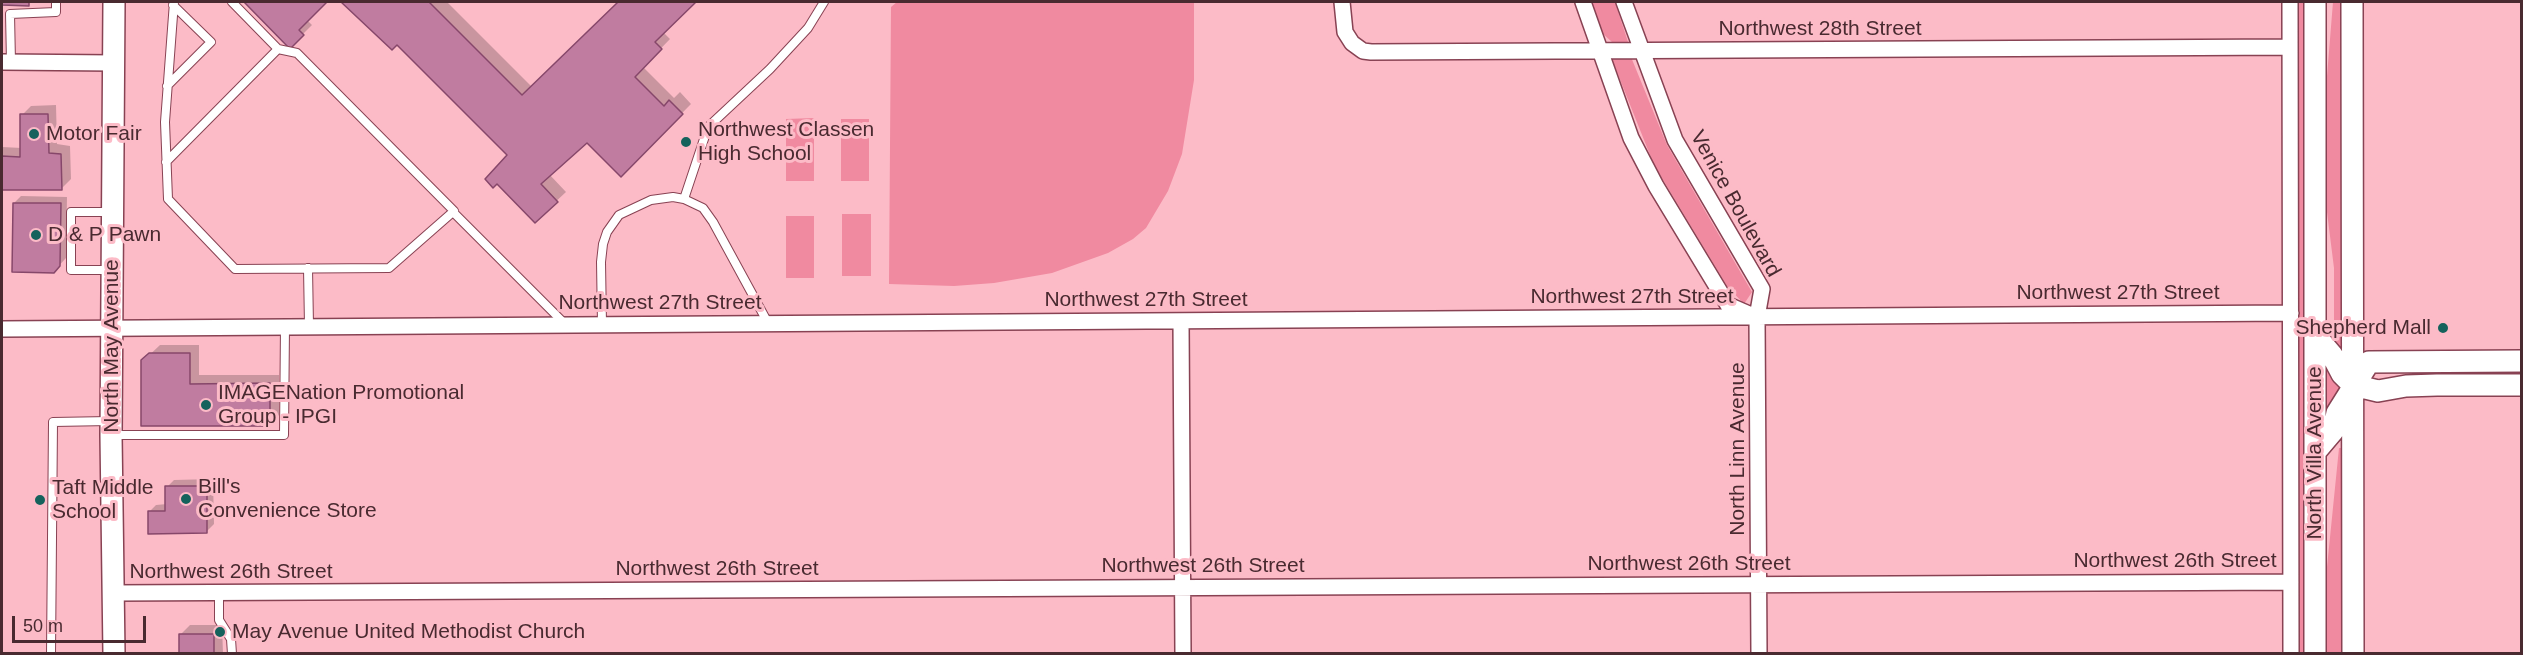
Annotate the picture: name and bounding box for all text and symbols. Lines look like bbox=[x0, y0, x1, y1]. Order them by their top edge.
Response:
street label: Northwest 28th Street bbox=[1718, 16, 1922, 42]
place label: Northwest Classen High School bbox=[698, 117, 874, 167]
place label: Motor Fair bbox=[46, 121, 142, 147]
street label: Venice Boulevard bbox=[1684, 126, 1786, 282]
marker: Motor Fair bbox=[27, 127, 41, 141]
marker: Northwest Classen High School bbox=[679, 135, 693, 149]
place label: D & P Pawn bbox=[48, 222, 161, 248]
marker: D & P Pawn bbox=[29, 228, 43, 242]
street label: North May Avenue bbox=[99, 259, 125, 433]
street label: Northwest 27th Street bbox=[2016, 280, 2220, 306]
street label: Northwest 27th Street bbox=[1530, 284, 1734, 310]
street label: Northwest 27th Street bbox=[1044, 287, 1248, 313]
street label: Northwest 27th Street bbox=[558, 290, 762, 316]
place label: Shepherd Mall bbox=[2296, 315, 2431, 341]
marker: Shepherd Mall bbox=[2436, 321, 2450, 335]
street label: North Linn Avenue bbox=[1725, 362, 1751, 536]
street label: North Villa Avenue bbox=[2302, 366, 2328, 540]
place label: IMAGENation Promotional Group - IPGI bbox=[218, 380, 464, 430]
marker: IMAGENation Promotional Group - IPGI bbox=[199, 398, 213, 412]
place label: Bill's Convenience Store bbox=[198, 474, 377, 524]
place label: Taft Middle School bbox=[52, 475, 154, 525]
marker: Bill's Convenience Store bbox=[179, 492, 193, 506]
marker: Taft Middle School bbox=[33, 493, 47, 507]
street label: Northwest 26th Street bbox=[2073, 548, 2277, 574]
street label: Northwest 26th Street bbox=[1587, 551, 1791, 577]
street label: Northwest 26th Street bbox=[1101, 553, 1305, 579]
street label: Northwest 26th Street bbox=[615, 556, 819, 582]
street label: Northwest 26th Street bbox=[129, 559, 333, 585]
scale bar bbox=[15, 604, 148, 642]
text: 50 m bbox=[23, 616, 63, 636]
place label: May Avenue United Methodist Church bbox=[232, 619, 585, 645]
marker: May Avenue United Methodist Church bbox=[213, 625, 227, 639]

